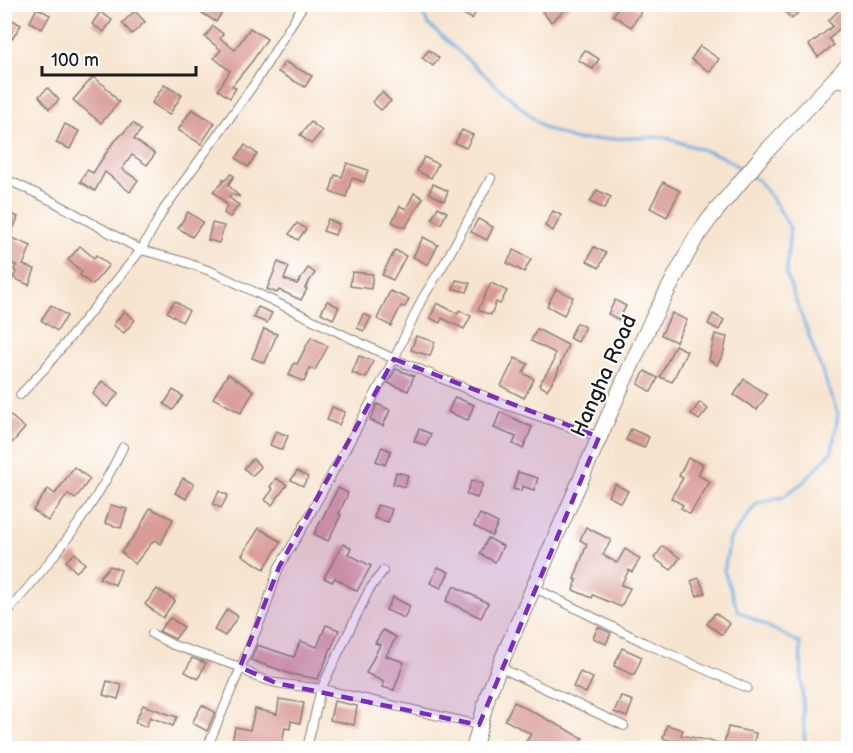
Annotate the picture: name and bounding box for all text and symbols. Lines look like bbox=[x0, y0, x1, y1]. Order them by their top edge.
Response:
scale bar bbox=[42, 39, 196, 77]
text: 100 m bbox=[51, 50, 99, 71]
street label: Hangha Road bbox=[566, 311, 642, 441]

